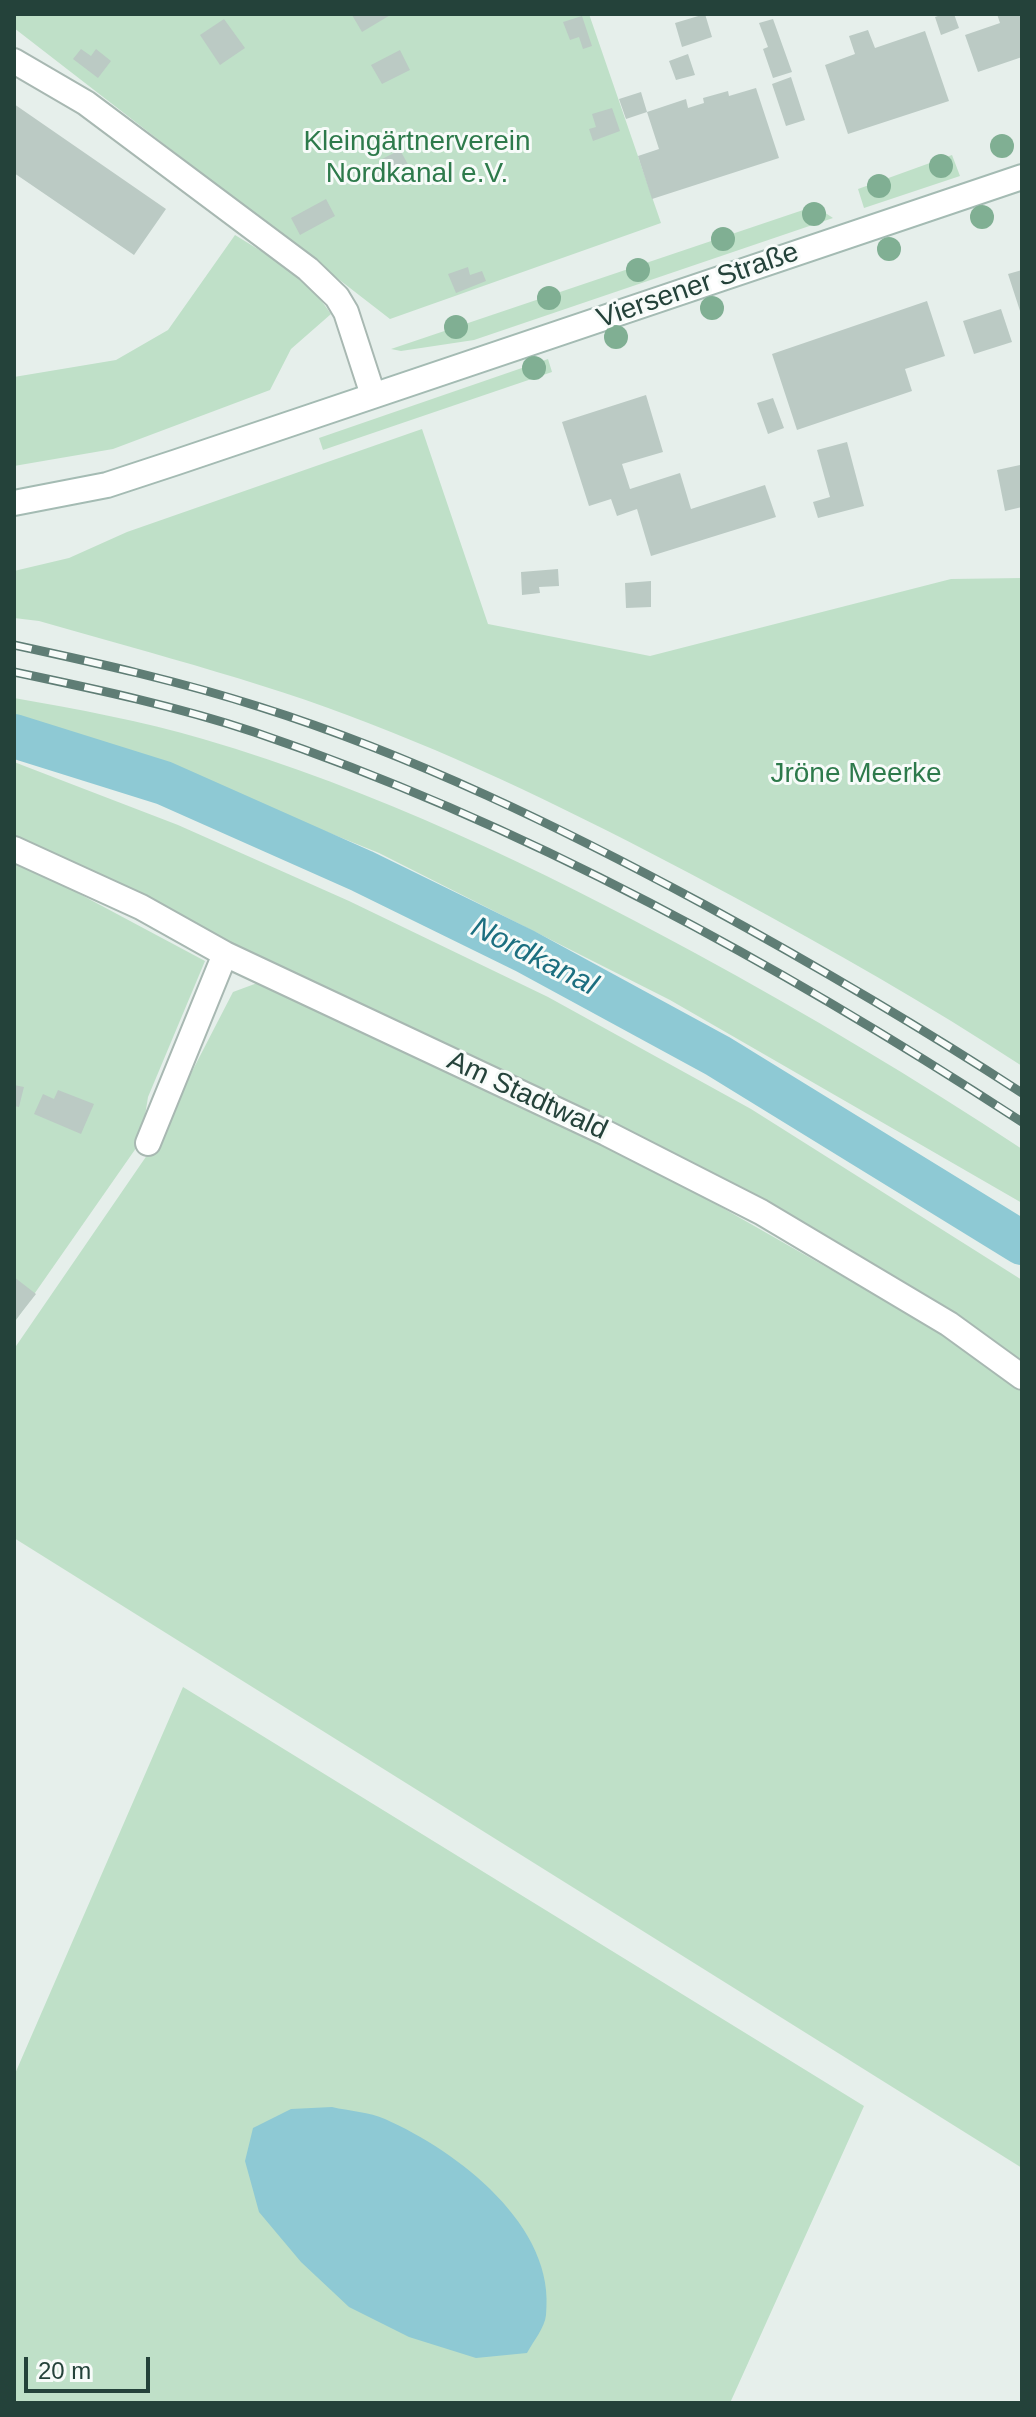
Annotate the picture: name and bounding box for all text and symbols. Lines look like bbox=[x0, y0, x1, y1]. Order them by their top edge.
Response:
park label: Kleingärtnerverein Nordkanal e.V. bbox=[303, 125, 531, 191]
street label: Viersener Straße bbox=[593, 236, 803, 336]
park label: Jröne Meerke bbox=[770, 757, 942, 791]
water label: Nordkanal bbox=[465, 910, 603, 1004]
street label: Am Stadtwald bbox=[442, 1044, 612, 1148]
scale bar bbox=[28, 2341, 154, 2391]
text: 20 m bbox=[38, 2357, 91, 2384]

